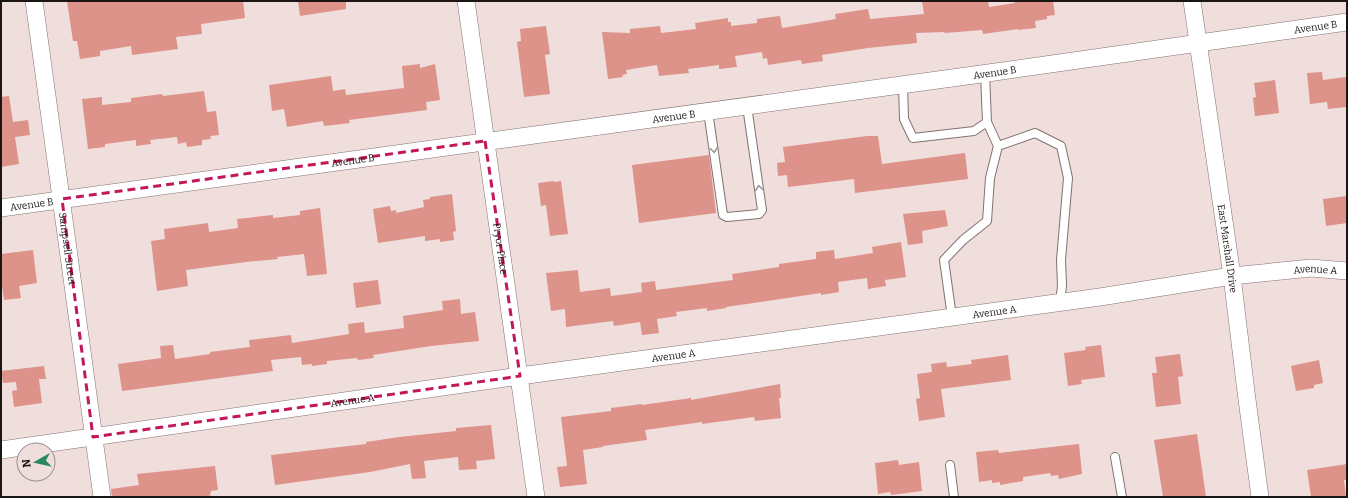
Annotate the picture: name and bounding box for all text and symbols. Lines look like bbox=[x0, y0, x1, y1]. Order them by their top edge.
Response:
street label: Avenue B bbox=[1293, 18, 1338, 36]
street label: Avenue B bbox=[972, 64, 1017, 82]
street label: Avenue B bbox=[651, 108, 696, 126]
one-way arrow bbox=[709, 147, 718, 153]
street label: Avenue B bbox=[330, 152, 375, 170]
one-way arrow bbox=[755, 185, 764, 191]
street label: Avenue B bbox=[9, 196, 54, 214]
street label: East Marshall Drive bbox=[1215, 203, 1239, 294]
street label: Sampsell Street bbox=[56, 212, 78, 286]
street label: Pryor Place bbox=[490, 222, 510, 275]
street label: Avenue A bbox=[1293, 263, 1339, 277]
street label: Avenue A bbox=[972, 303, 1018, 321]
street label: Avenue A bbox=[651, 347, 697, 365]
street label: Avenue A bbox=[330, 392, 376, 410]
north arrow bbox=[16, 442, 56, 482]
text: N bbox=[19, 458, 34, 468]

